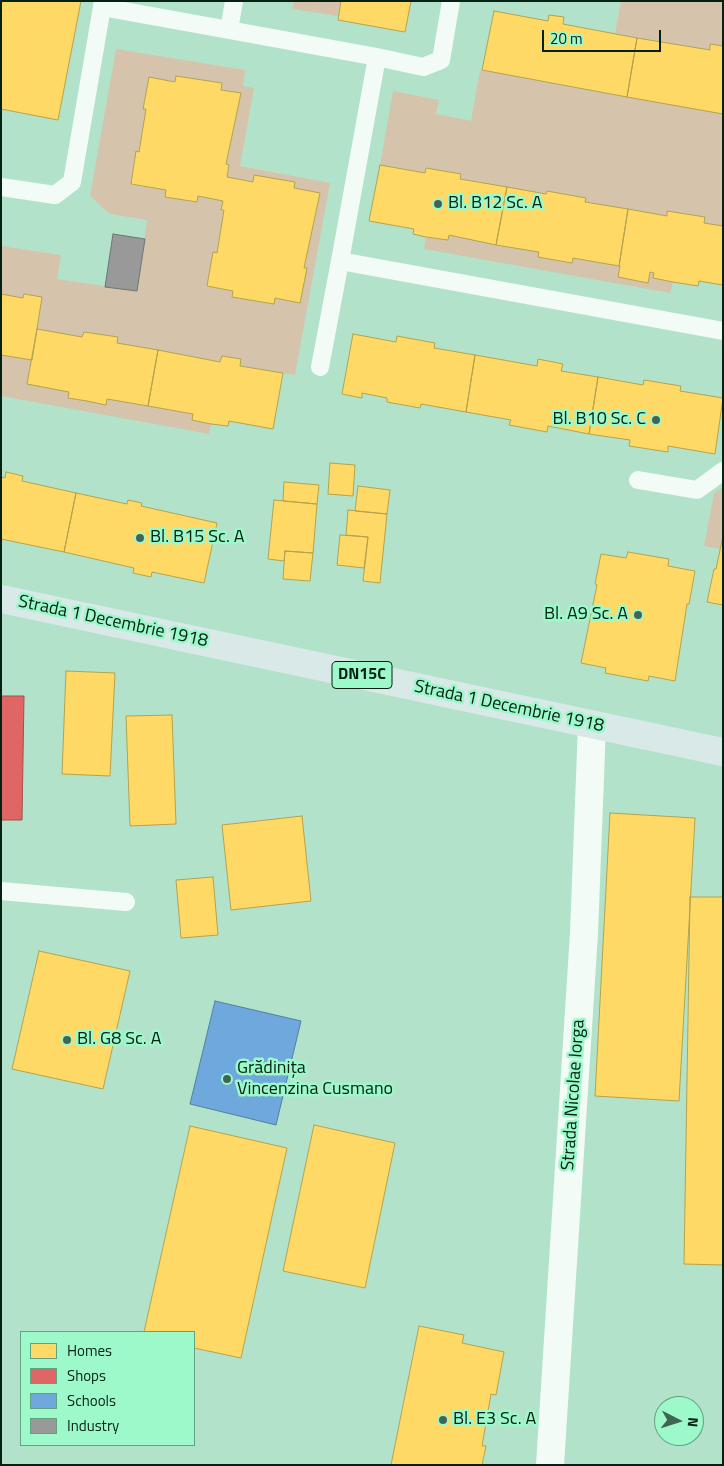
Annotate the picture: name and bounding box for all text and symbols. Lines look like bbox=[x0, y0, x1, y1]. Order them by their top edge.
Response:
scale bar bbox=[544, 20, 663, 52]
text: 20 m bbox=[550, 27, 583, 50]
place label: Bl. B12 Sc. A bbox=[448, 193, 542, 215]
marker: Bl. B12 Sc. A bbox=[432, 198, 444, 210]
place label: Bl. B10 Sc. C bbox=[552, 409, 646, 431]
marker: Bl. B10 Sc. C bbox=[650, 414, 662, 426]
place label: Bl. B15 Sc. A bbox=[150, 527, 244, 549]
marker: Bl. B15 Sc. A bbox=[134, 532, 146, 544]
street label: Strada 1 Decembrie 1918 bbox=[16, 591, 210, 653]
place label: Bl. A9 Sc. A bbox=[544, 604, 628, 626]
marker: Bl. A9 Sc. A bbox=[632, 609, 644, 621]
road number: DN15C bbox=[332, 662, 392, 688]
street label: Strada 1 Decembrie 1918 bbox=[412, 676, 606, 738]
street label: Strada Nicolae Iorga bbox=[558, 1019, 590, 1171]
place label: Bl. G8 Sc. A bbox=[77, 1029, 161, 1051]
marker: Bl. G8 Sc. A bbox=[61, 1034, 73, 1046]
place label: Grădinița Vincenzina Cusmano bbox=[237, 1058, 393, 1100]
marker: Grădinița Vincenzina Cusmano bbox=[221, 1073, 233, 1085]
legend bbox=[20, 1331, 195, 1446]
text: Homes bbox=[67, 1339, 112, 1362]
text: Shops bbox=[67, 1364, 106, 1387]
text: Schools bbox=[67, 1389, 116, 1412]
north arrow bbox=[654, 1396, 704, 1446]
place label: Bl. E3 Sc. A bbox=[453, 1409, 536, 1431]
text: Industry bbox=[67, 1414, 119, 1437]
marker: Bl. E3 Sc. A bbox=[437, 1414, 449, 1426]
text: N bbox=[683, 1417, 704, 1428]

